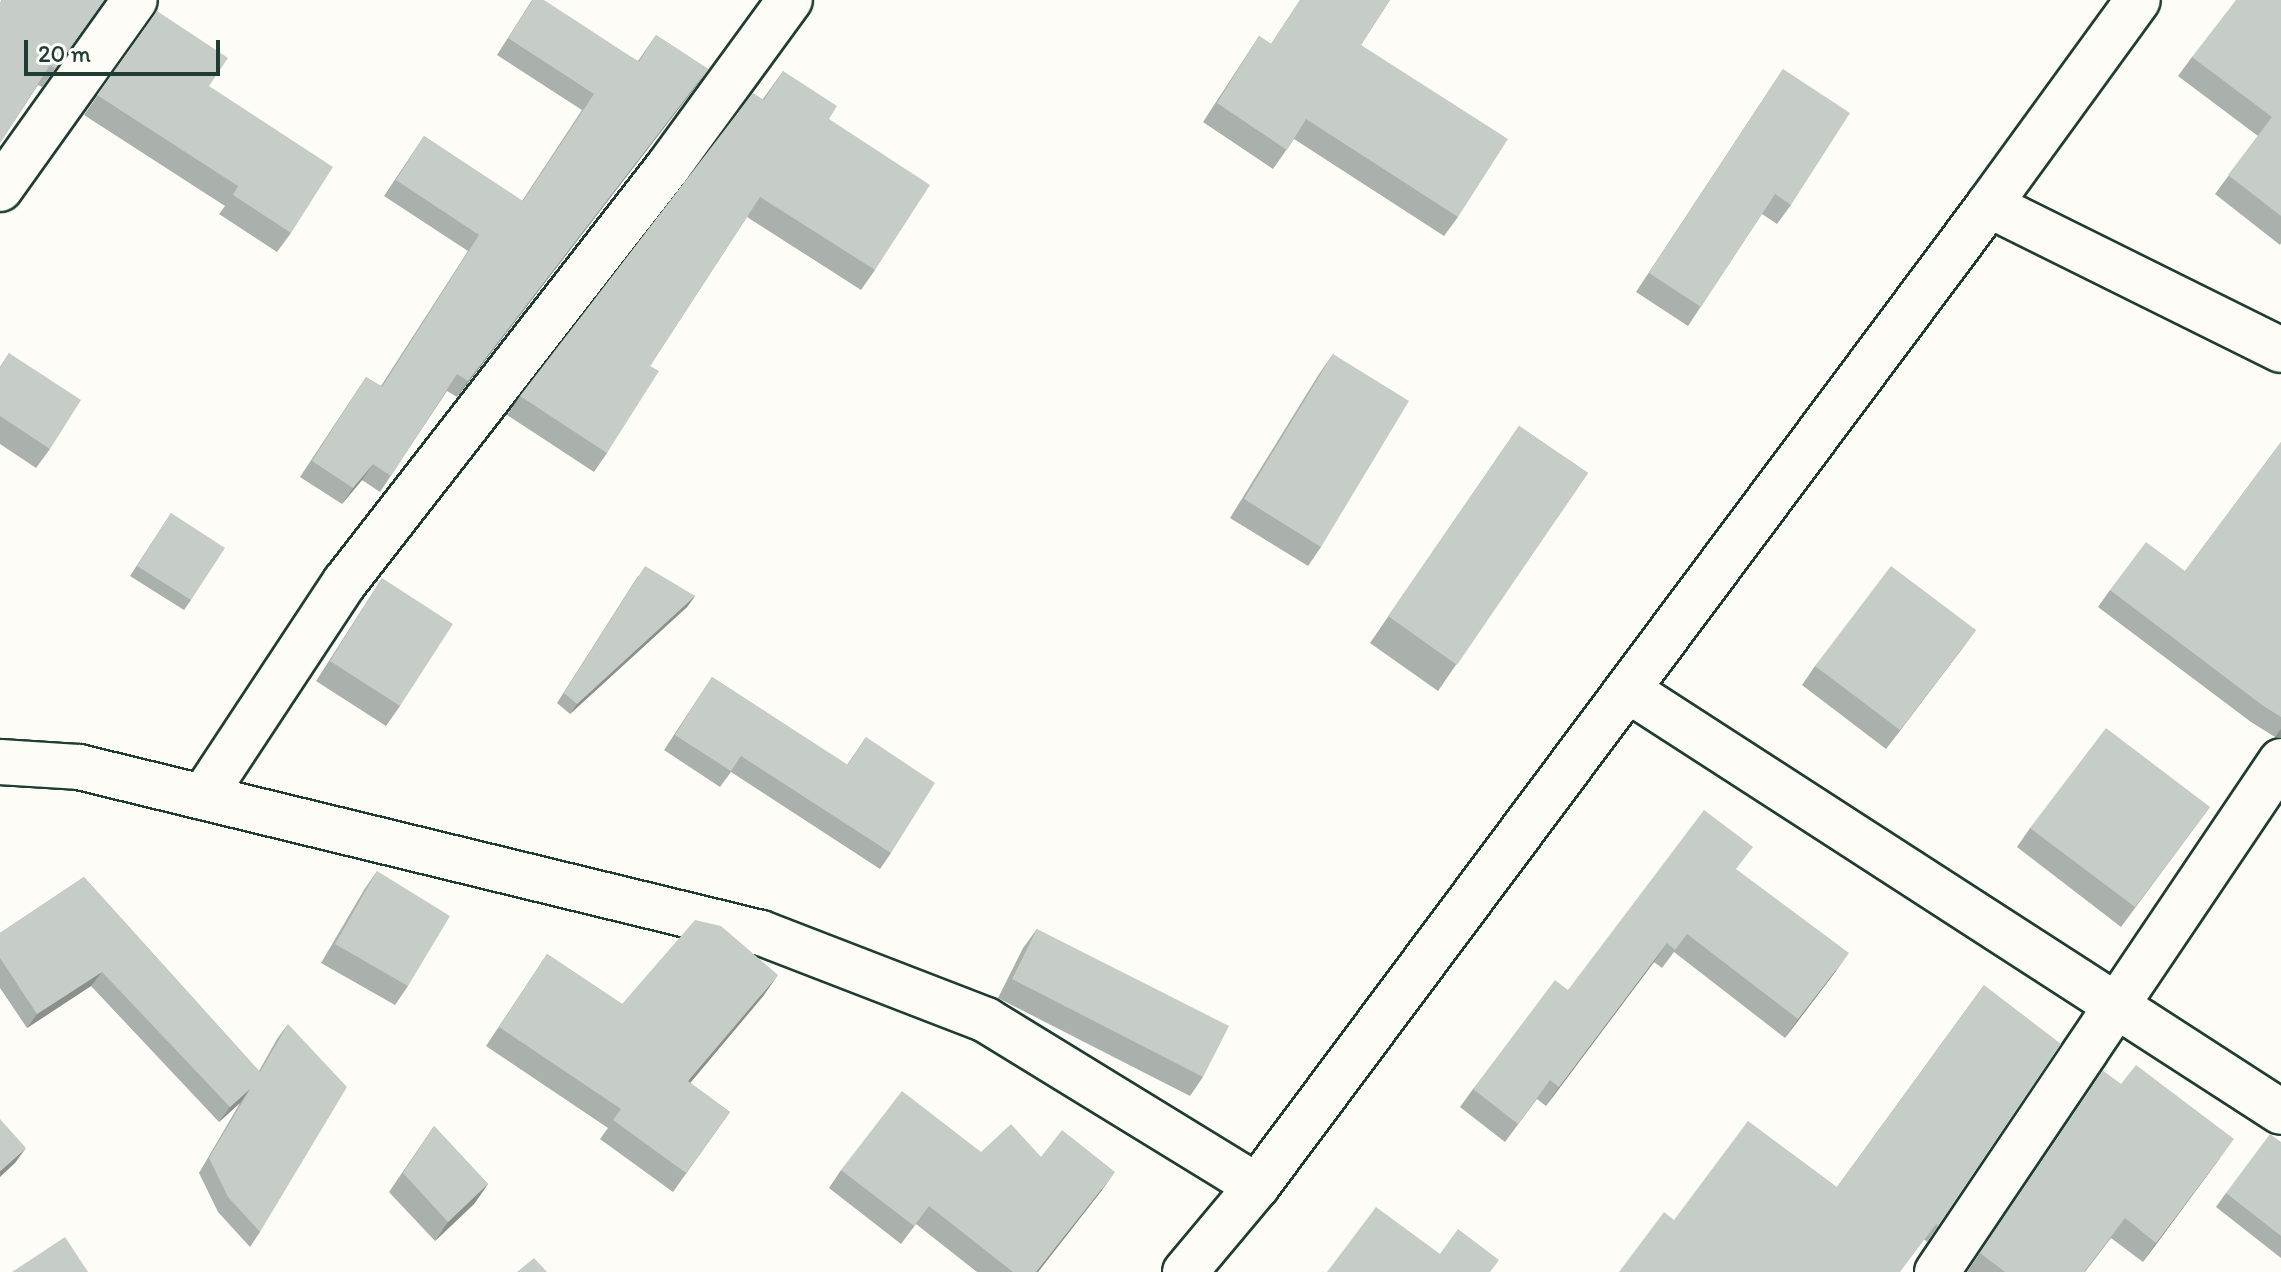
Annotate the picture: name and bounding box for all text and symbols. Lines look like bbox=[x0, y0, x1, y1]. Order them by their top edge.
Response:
scale bar bbox=[28, 24, 224, 74]
text: 20 m bbox=[38, 39, 91, 68]

